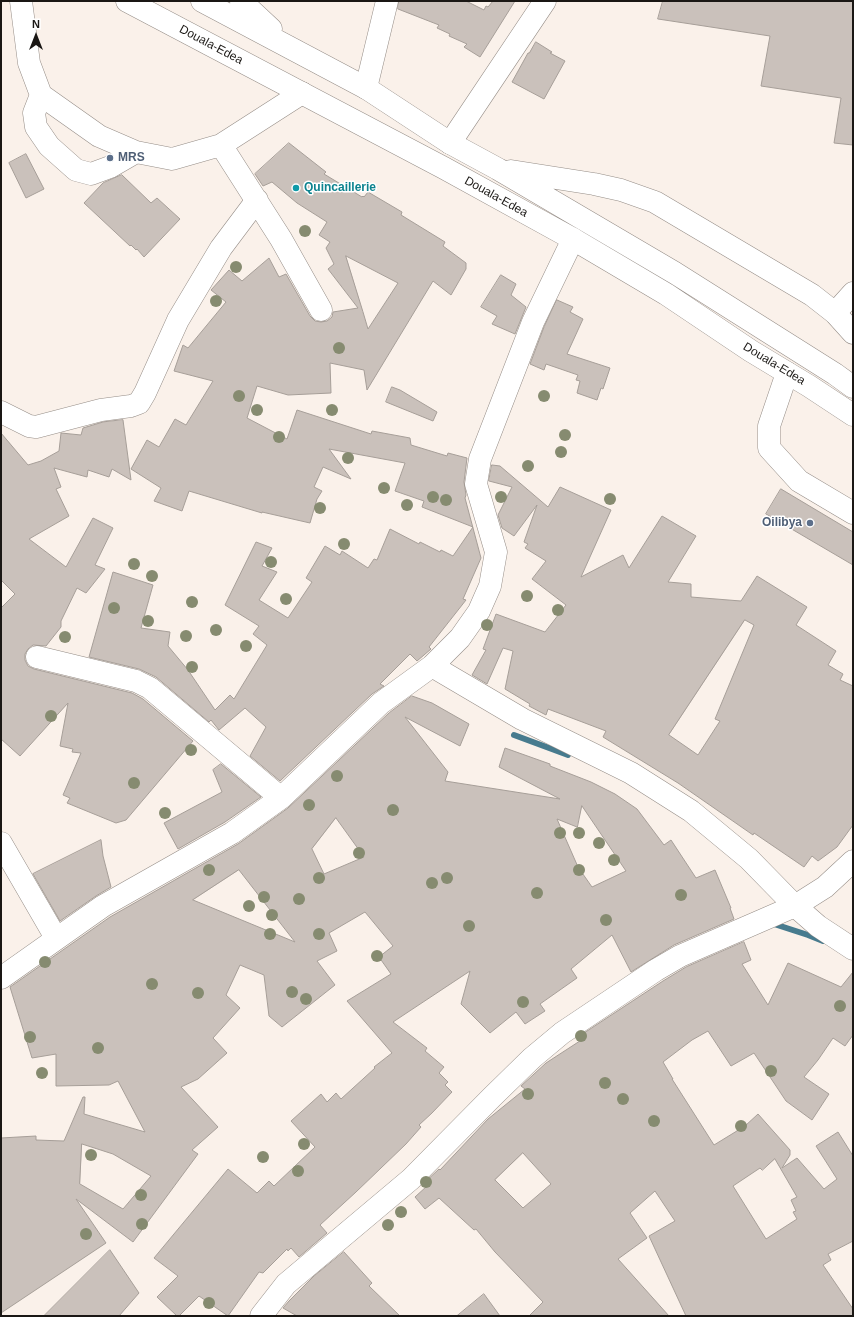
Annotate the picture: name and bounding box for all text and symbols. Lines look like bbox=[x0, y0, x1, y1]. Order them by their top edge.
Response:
north arrow bbox=[16, 16, 56, 56]
text: N bbox=[32, 18, 40, 30]
street label: Douala-Edea bbox=[177, 22, 245, 68]
place label: MRS bbox=[118, 151, 145, 165]
marker: MRS bbox=[105, 153, 115, 163]
street label: Douala-Edea bbox=[462, 174, 530, 220]
place label: Quincaillerie bbox=[304, 181, 376, 195]
marker: Quincaillerie bbox=[291, 183, 301, 193]
street label: Douala-Edea bbox=[740, 340, 808, 388]
place label: Oilibya bbox=[762, 516, 802, 530]
marker: Oilibya bbox=[805, 518, 815, 528]

